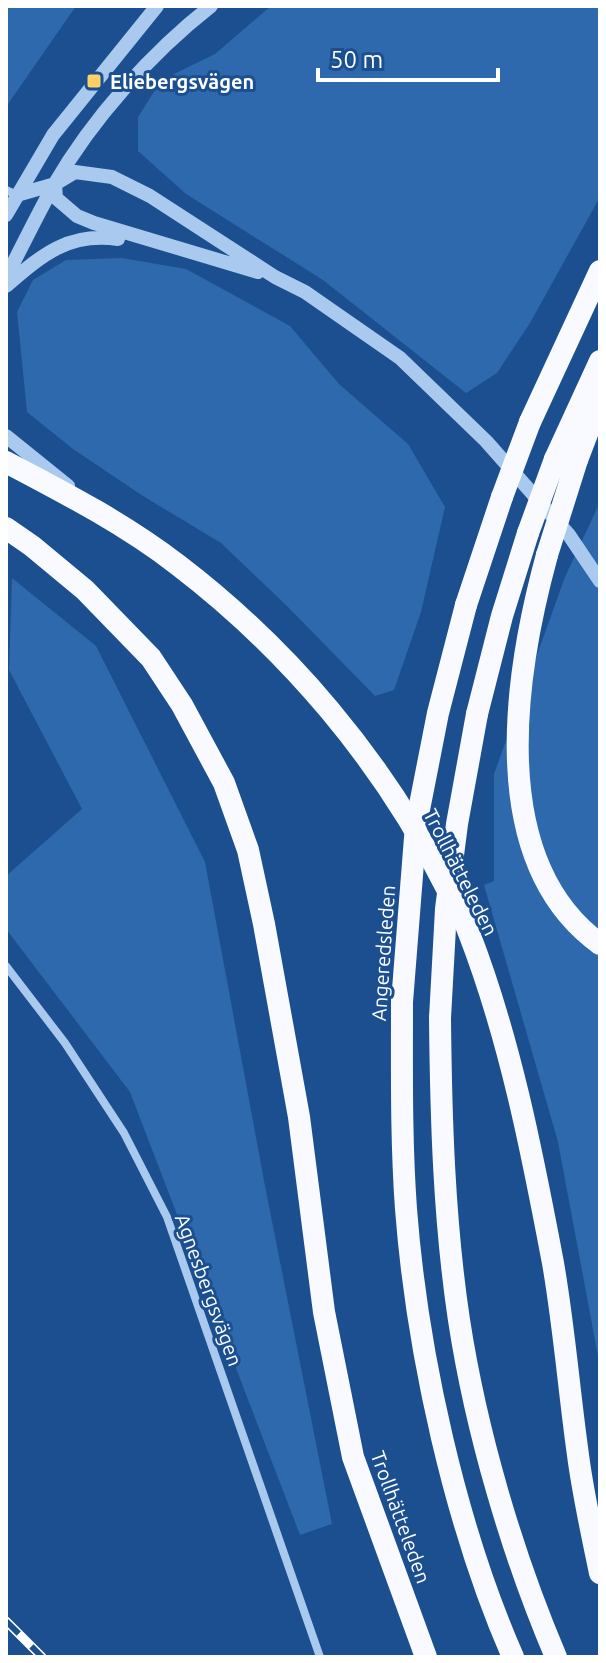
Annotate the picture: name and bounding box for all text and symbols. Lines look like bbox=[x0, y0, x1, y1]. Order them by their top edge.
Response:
scale bar bbox=[318, 32, 498, 82]
text: 50 m bbox=[330, 46, 383, 73]
place label: Eliebergsvägen bbox=[110, 70, 254, 93]
marker: Eliebergsvägen bbox=[85, 72, 103, 90]
street label: Trollhätteleden bbox=[419, 805, 503, 939]
street label: Angeredsleden bbox=[367, 884, 399, 1022]
street label: Agnesbergsvägen bbox=[171, 1211, 247, 1369]
street label: Trollhätteleden bbox=[366, 1448, 436, 1586]

